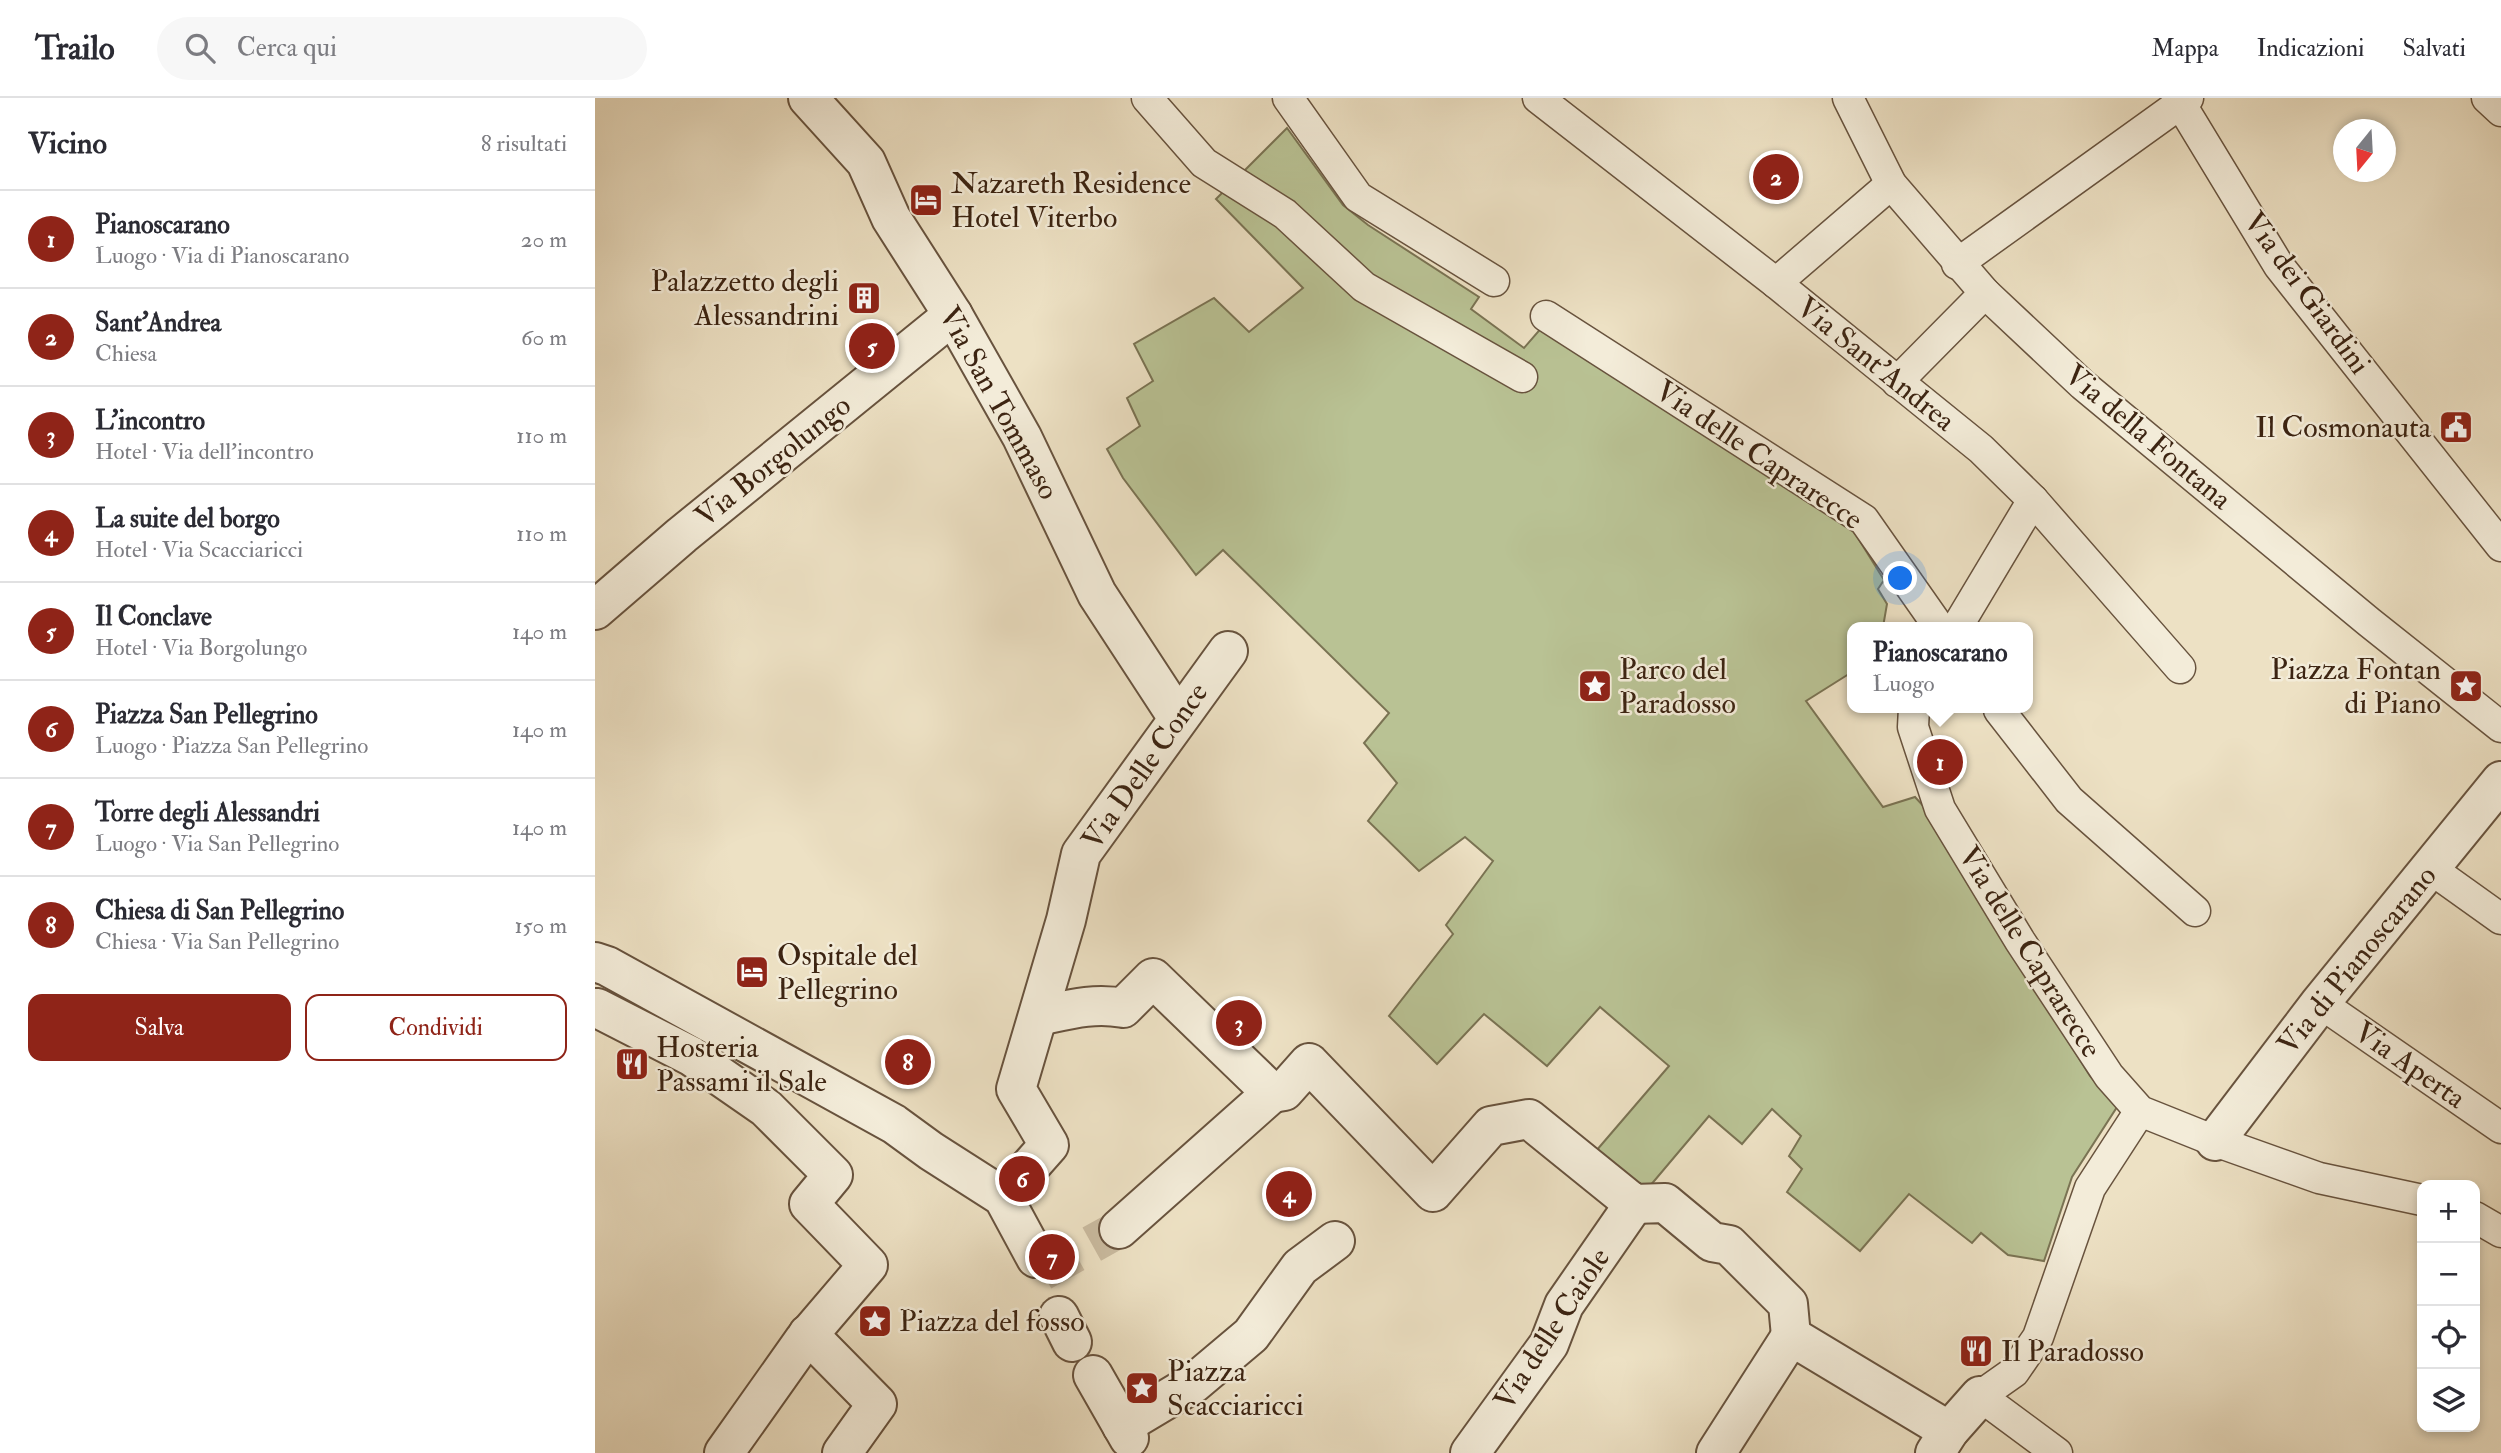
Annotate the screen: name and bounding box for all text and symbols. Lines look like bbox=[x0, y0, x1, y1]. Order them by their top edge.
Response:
search box bbox=[157, 17, 647, 80]
text: Trailo bbox=[35, 28, 115, 69]
icon: search bbox=[181, 29, 219, 67]
text: Cerca qui bbox=[237, 32, 337, 64]
text: Mappa bbox=[2152, 33, 2219, 64]
text: Indicazioni bbox=[2257, 33, 2364, 64]
text: Salvati bbox=[2402, 33, 2466, 64]
north arrow bbox=[2333, 119, 2396, 182]
text: Vicino bbox=[28, 125, 107, 162]
text: 8 risultati bbox=[481, 129, 567, 158]
pin: 2 bbox=[1753, 151, 1799, 203]
place label: Nazareth Residence Hotel Viterbo bbox=[951, 165, 1191, 236]
hotel icon: Nazareth Residence Hotel Viterbo bbox=[907, 181, 945, 219]
street label: Via dei Giardini bbox=[2236, 204, 2378, 382]
text: Pianoscarano bbox=[95, 209, 230, 241]
text: 1 bbox=[47, 225, 55, 254]
text: 20 m bbox=[521, 225, 567, 254]
text: Luogo · Via di Pianoscarano bbox=[95, 241, 349, 270]
place label: Palazzetto degli Alessandrini bbox=[650, 263, 839, 334]
building icon: Palazzetto degli Alessandrini bbox=[845, 279, 883, 317]
street label: Via Sant'Andrea bbox=[1789, 289, 1963, 440]
street label: Via San Tommaso bbox=[931, 300, 1067, 506]
text: Sant'Andrea bbox=[95, 307, 221, 339]
pin: 5 bbox=[849, 320, 895, 372]
text: 2 bbox=[45, 323, 57, 352]
text: 60 m bbox=[521, 323, 567, 352]
text: Chiesa bbox=[95, 339, 157, 368]
street label: Via della Fontana bbox=[2057, 356, 2240, 518]
street label: Via delle Caprarecce bbox=[1648, 372, 1870, 538]
street label: Via Borgolungo bbox=[688, 387, 858, 535]
text: L'incontro bbox=[95, 405, 205, 437]
public building icon: Il Cosmonauta bbox=[2437, 408, 2475, 446]
place label: Il Cosmonauta bbox=[2255, 409, 2432, 446]
text: 3 bbox=[47, 421, 55, 450]
text: 110 m bbox=[516, 421, 567, 450]
text: Hotel · Via dell'incontro bbox=[95, 437, 314, 466]
text: La suite del borgo bbox=[95, 503, 280, 535]
text: 4 bbox=[45, 519, 57, 548]
text: 110 m bbox=[516, 519, 567, 548]
text: Hotel · Via Scacciaricci bbox=[95, 535, 303, 564]
your location bbox=[1883, 561, 1917, 595]
text: Il Conclave bbox=[95, 601, 212, 633]
text: 5 bbox=[46, 617, 56, 646]
text: 140 m bbox=[512, 617, 567, 646]
popup bbox=[1847, 622, 2033, 713]
text: Hotel · Via Borgolungo bbox=[95, 633, 307, 662]
text: Pianoscarano bbox=[1873, 637, 2007, 669]
place label: Parco del Paradosso bbox=[1619, 651, 1736, 722]
place label: Piazza Fontan di Piano bbox=[2270, 651, 2441, 722]
place icon: Parco del Paradosso bbox=[1576, 667, 1614, 705]
place icon: Piazza Fontan di Piano bbox=[2447, 667, 2485, 705]
text: Luogo bbox=[1873, 669, 1935, 698]
street label: Via Delle Conce bbox=[1074, 675, 1216, 857]
text: Piazza San Pellegrino bbox=[95, 699, 318, 731]
text: 6 bbox=[45, 715, 57, 744]
text: 140 m bbox=[512, 715, 567, 744]
text: Luogo · Piazza San Pellegrino bbox=[95, 731, 368, 760]
pin: 1 bbox=[1917, 736, 1963, 788]
text: Torre degli Alessandri bbox=[95, 797, 320, 829]
text: 7 bbox=[46, 813, 56, 842]
text: 140 m bbox=[512, 813, 567, 842]
text: Luogo · Via San Pellegrino bbox=[95, 829, 339, 858]
street label: Via delle Caprarecce bbox=[1950, 840, 2110, 1064]
street label: Via di Pianoscarano bbox=[2269, 858, 2445, 1062]
text: Chiesa di San Pellegrino bbox=[95, 895, 344, 927]
text: 8 bbox=[46, 911, 56, 940]
text: 150 m bbox=[514, 911, 567, 940]
text: Chiesa · Via San Pellegrino bbox=[95, 927, 339, 956]
place label: Ospitale del Pellegrino bbox=[777, 937, 918, 1008]
hotel icon: Ospitale del Pellegrino bbox=[733, 953, 771, 991]
button: Salva bbox=[28, 994, 291, 1061]
button: Condividi bbox=[305, 994, 567, 1061]
pin: 3 bbox=[1216, 997, 1262, 1049]
street label: Via Aperta bbox=[2347, 1013, 2473, 1117]
place label: Hosteria Passami il Sale bbox=[656, 1029, 827, 1100]
pin: 8 bbox=[885, 1036, 931, 1088]
restaurant icon: Hosteria Passami il Sale bbox=[613, 1045, 651, 1083]
pin: 6 bbox=[999, 1153, 1045, 1205]
pin: 4 bbox=[1266, 1168, 1312, 1220]
map controls bbox=[2417, 1180, 2480, 1432]
button: + bbox=[2417, 1180, 2480, 1243]
pin: 7 bbox=[1029, 1231, 1075, 1283]
street label: Via delle Caiole bbox=[1486, 1241, 1618, 1417]
button: − bbox=[2417, 1243, 2480, 1306]
place icon: Piazza del fosso bbox=[856, 1302, 894, 1340]
place label: Piazza del fosso bbox=[899, 1303, 1085, 1340]
button: locate bbox=[2417, 1306, 2480, 1369]
restaurant icon: Il Paradosso bbox=[1957, 1332, 1995, 1370]
place label: Il Paradosso bbox=[2001, 1333, 2144, 1370]
place label: Piazza Scacciaricci bbox=[1167, 1353, 1304, 1424]
place icon: Piazza Scacciaricci bbox=[1123, 1369, 1161, 1407]
button: layers bbox=[2417, 1369, 2480, 1432]

